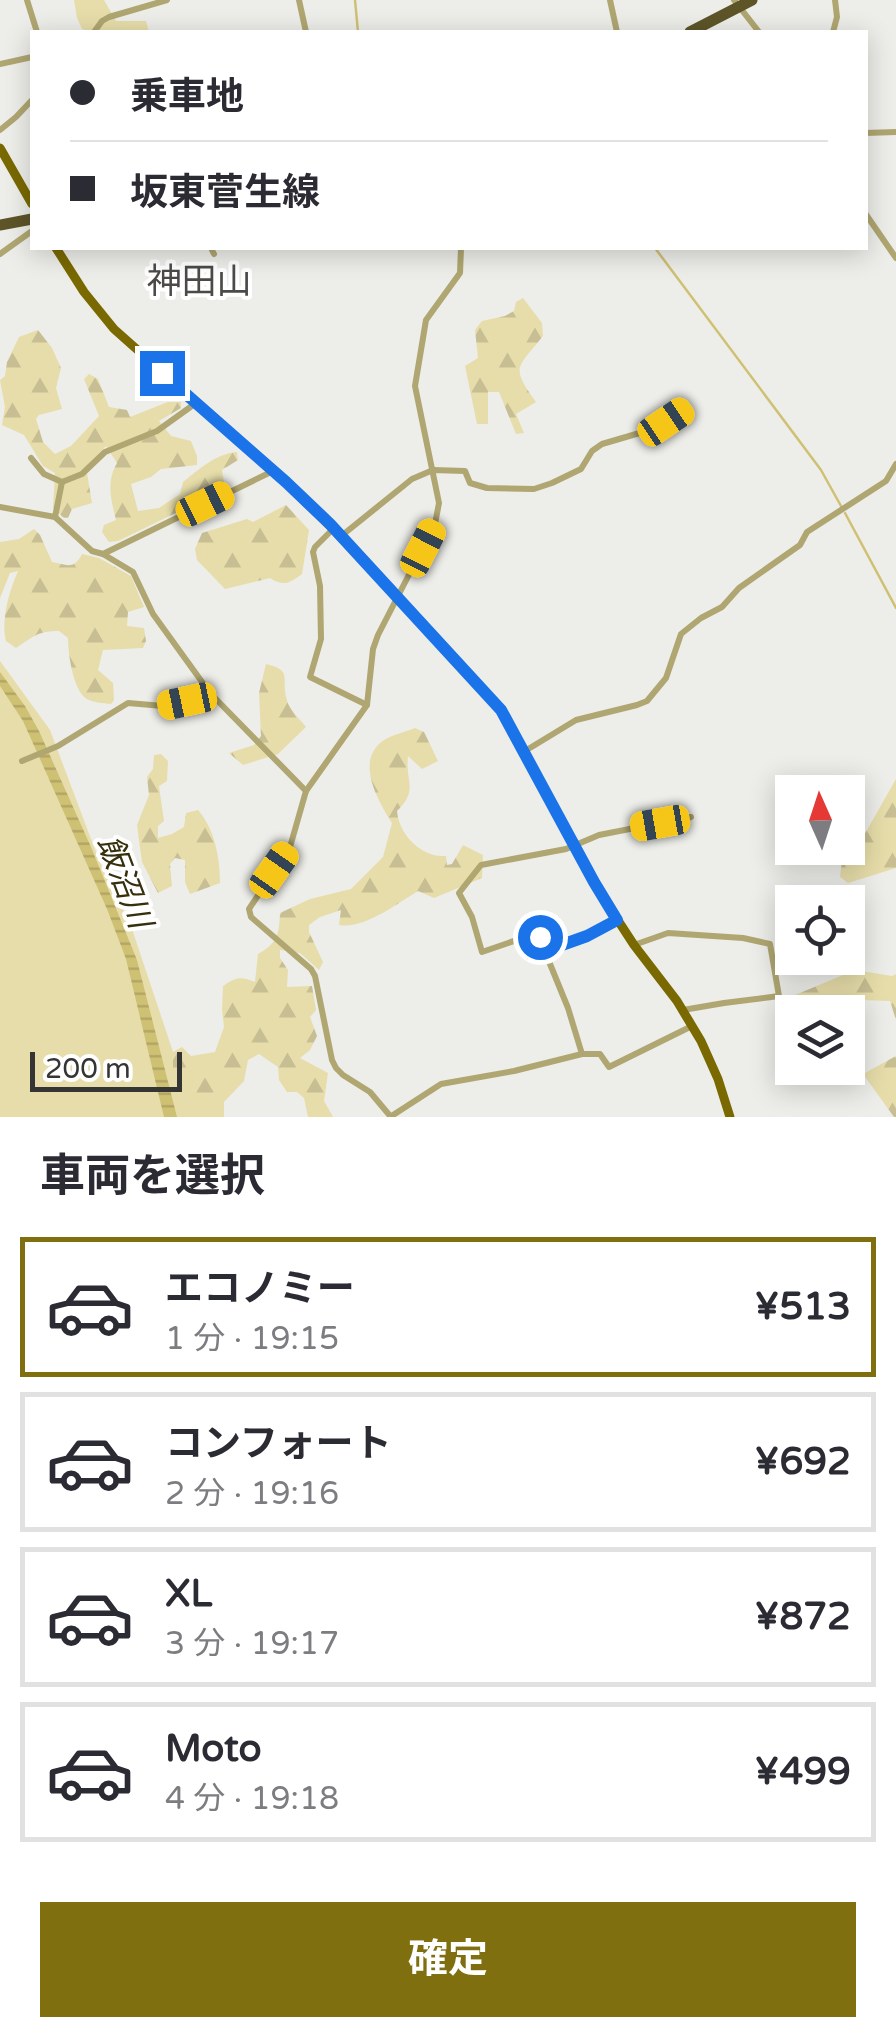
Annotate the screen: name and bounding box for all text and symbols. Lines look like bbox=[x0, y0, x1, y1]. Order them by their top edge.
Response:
text: 乗車地 bbox=[130, 74, 244, 120]
text: 坂東菅生線 bbox=[130, 170, 320, 216]
district label: 神田山 bbox=[146, 261, 252, 303]
route end bbox=[140, 351, 185, 396]
car bbox=[633, 393, 699, 451]
car bbox=[171, 477, 239, 531]
car bbox=[396, 514, 450, 582]
car bbox=[155, 680, 219, 722]
north arrow bbox=[775, 775, 865, 865]
map controls bbox=[775, 775, 865, 1085]
car bbox=[628, 803, 692, 843]
water label: 飯沼川 bbox=[89, 830, 160, 936]
car bbox=[245, 837, 303, 903]
button: locate bbox=[775, 885, 865, 975]
route start bbox=[518, 915, 563, 960]
button: layers bbox=[775, 995, 865, 1085]
scale bar bbox=[30, 1047, 182, 1092]
text: 200 m bbox=[45, 1052, 131, 1086]
text: 車両を選択 bbox=[40, 1150, 265, 1204]
icon: car bbox=[45, 1262, 135, 1352]
text: エコノミー bbox=[165, 1266, 355, 1312]
text: ¥513 bbox=[754, 1284, 851, 1330]
text: 1 分 · 19:15 bbox=[165, 1320, 339, 1358]
icon: car bbox=[45, 1417, 135, 1507]
text: コンフォート bbox=[165, 1421, 392, 1467]
text: ¥692 bbox=[754, 1439, 851, 1485]
text: 2 分 · 19:16 bbox=[165, 1475, 339, 1513]
text: XL bbox=[165, 1571, 212, 1617]
icon: car bbox=[45, 1572, 135, 1662]
text: ¥872 bbox=[754, 1594, 851, 1640]
text: 3 分 · 19:17 bbox=[165, 1625, 339, 1663]
text: Moto bbox=[165, 1726, 261, 1772]
icon: car bbox=[45, 1727, 135, 1817]
text: ¥499 bbox=[754, 1749, 851, 1795]
text: 4 分 · 19:18 bbox=[165, 1780, 339, 1818]
button: 確定 bbox=[40, 1902, 856, 2017]

